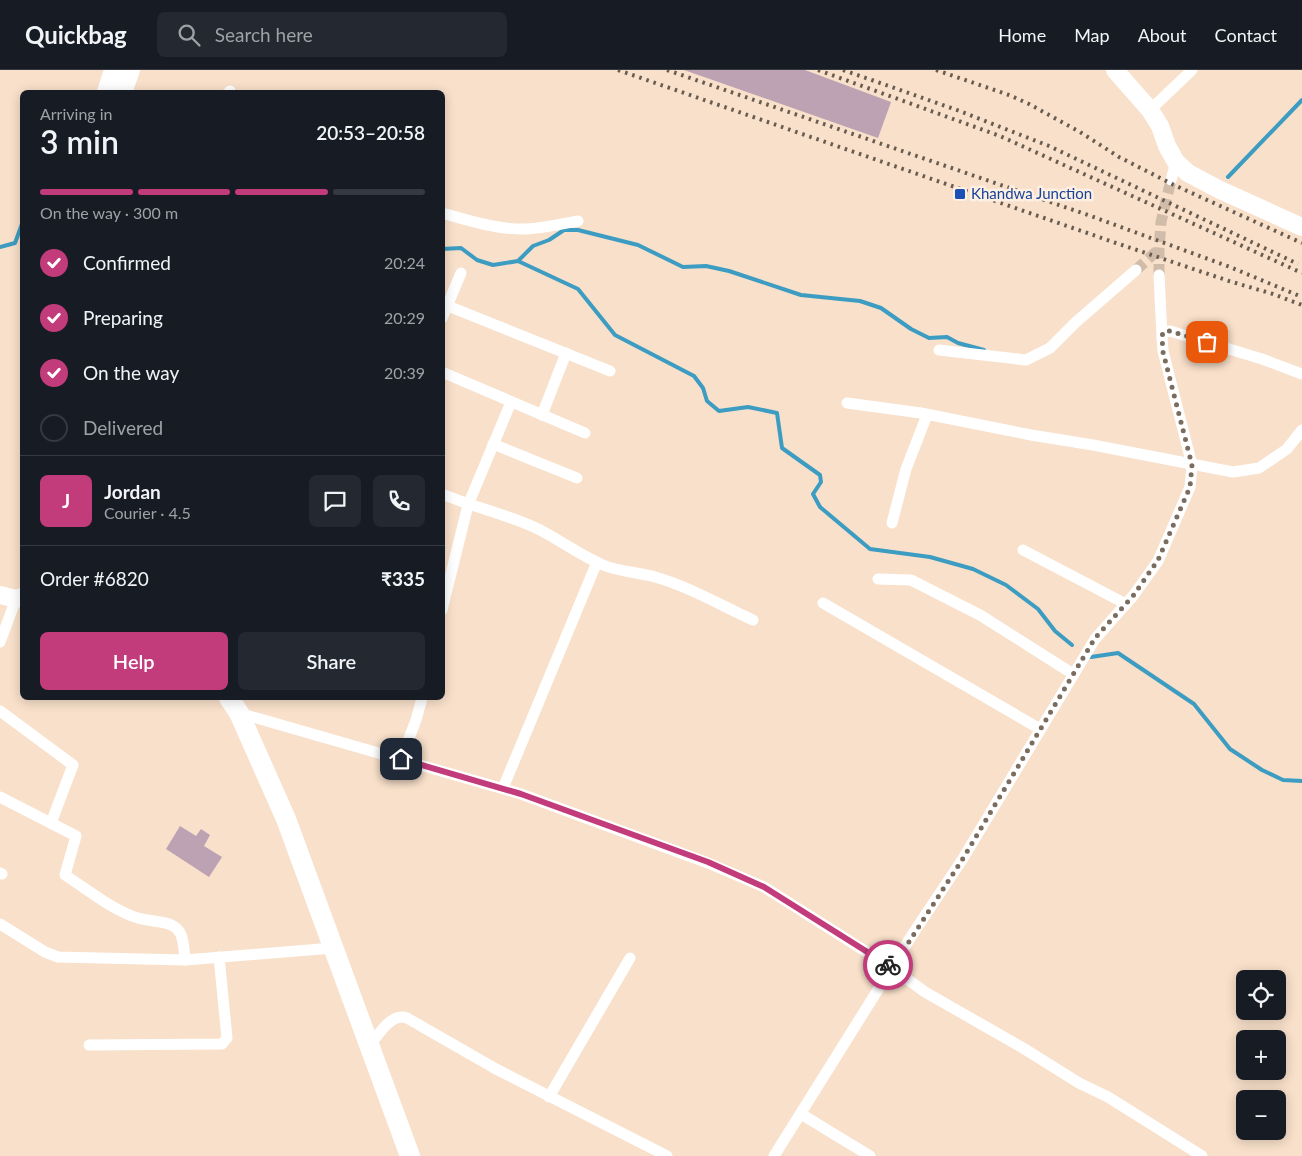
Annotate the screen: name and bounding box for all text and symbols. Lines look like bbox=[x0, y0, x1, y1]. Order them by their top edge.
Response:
search box bbox=[157, 12, 507, 57]
text: Quickbag bbox=[25, 20, 127, 49]
icon: search bbox=[175, 21, 203, 49]
text: Search here bbox=[215, 23, 313, 46]
text: Home bbox=[998, 24, 1046, 46]
text: Map bbox=[1074, 24, 1110, 46]
text: About bbox=[1138, 24, 1187, 46]
text: Contact bbox=[1215, 24, 1277, 46]
text: Arriving in bbox=[40, 104, 113, 123]
text: 20:53–20:58 bbox=[316, 121, 425, 144]
text: 3 min bbox=[40, 122, 119, 161]
place label: Khandwa Junction bbox=[971, 184, 1092, 202]
marker: Khandwa Junction bbox=[953, 187, 967, 201]
text: On the way · 300 m bbox=[40, 203, 178, 222]
icon: check bbox=[40, 249, 68, 277]
text: Confirmed bbox=[83, 251, 171, 274]
text: 20:24 bbox=[384, 253, 425, 272]
icon: check bbox=[40, 304, 68, 332]
text: Preparing bbox=[83, 306, 163, 329]
text: 20:29 bbox=[384, 308, 425, 327]
pin bbox=[1186, 321, 1228, 363]
icon: bag bbox=[1193, 328, 1221, 356]
icon: check bbox=[40, 359, 68, 387]
text: On the way bbox=[83, 361, 179, 384]
text: 20:39 bbox=[384, 363, 425, 382]
text: Delivered bbox=[83, 416, 163, 439]
button: chat bbox=[309, 475, 361, 527]
button: phone bbox=[373, 475, 425, 527]
text: Jordan bbox=[104, 480, 161, 503]
text: J bbox=[62, 489, 70, 512]
text: Courier · 4.5 bbox=[104, 503, 191, 522]
text: Order #6820 bbox=[40, 567, 149, 590]
text: ₹335 bbox=[381, 567, 425, 590]
button: Help bbox=[40, 632, 228, 690]
button: Share bbox=[238, 632, 425, 690]
pin bbox=[380, 738, 422, 780]
icon: home bbox=[387, 745, 415, 773]
courier bbox=[863, 940, 913, 990]
icon: bike bbox=[874, 951, 902, 979]
map controls bbox=[1236, 970, 1286, 1140]
button: locate bbox=[1236, 970, 1286, 1020]
button: + bbox=[1236, 1030, 1286, 1080]
button: − bbox=[1236, 1090, 1286, 1140]

